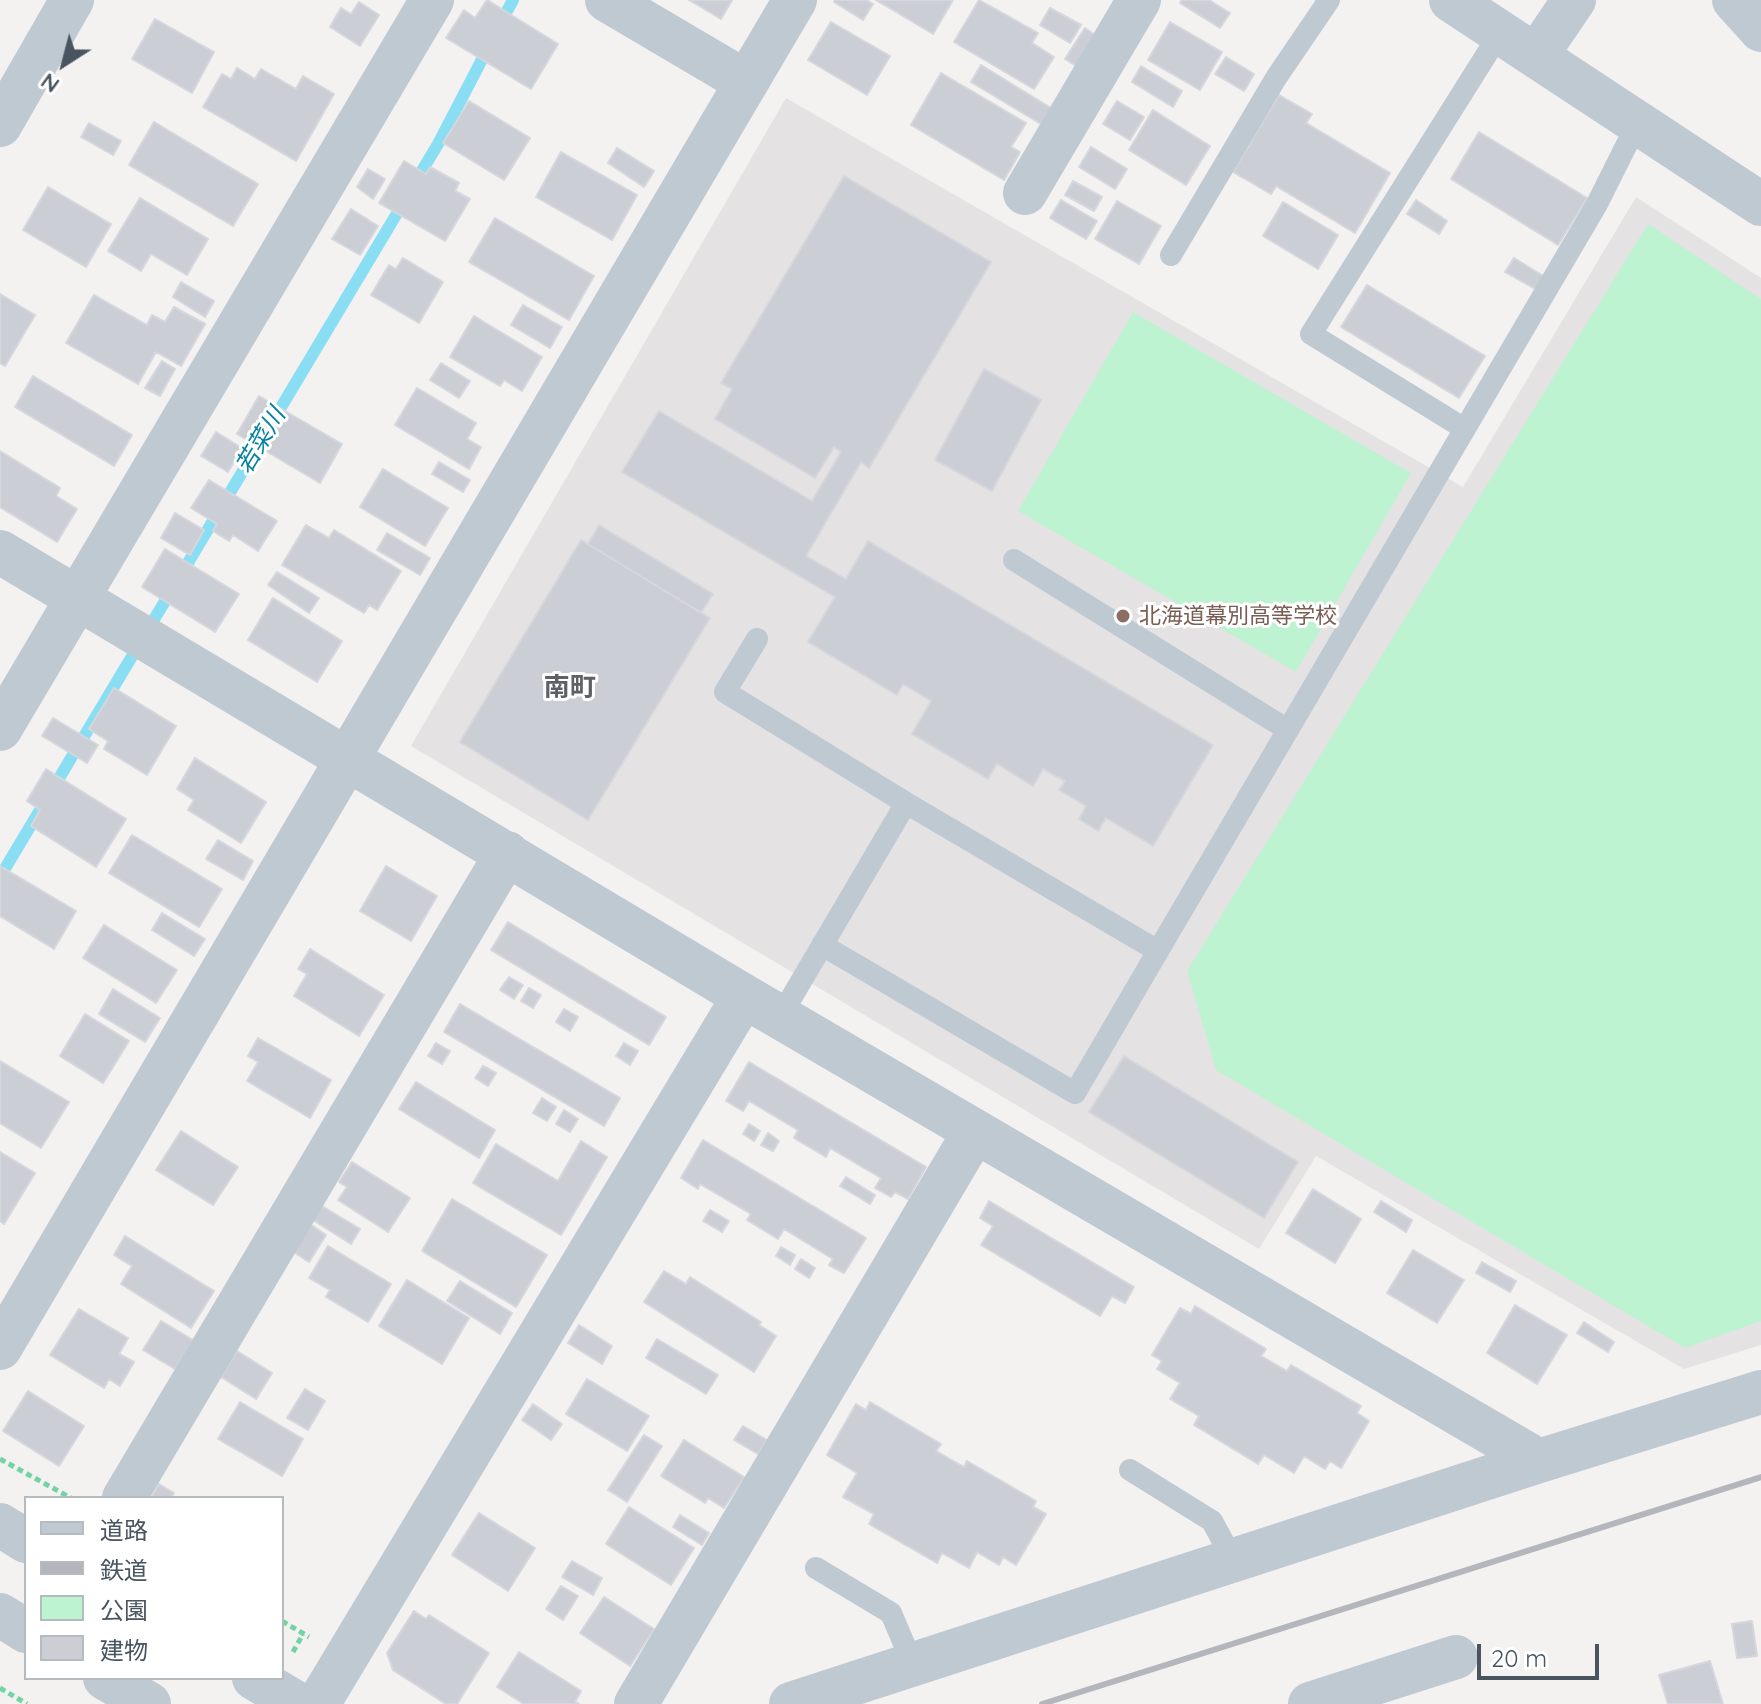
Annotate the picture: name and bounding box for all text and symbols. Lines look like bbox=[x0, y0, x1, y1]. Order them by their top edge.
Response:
north arrow bbox=[24, 24, 104, 104]
text: N bbox=[35, 67, 65, 100]
water label: 若菜川 bbox=[230, 403, 292, 479]
place label: 北海道幕別高等学校 bbox=[1139, 603, 1337, 629]
marker: 北海道幕別高等学校 bbox=[1114, 607, 1132, 625]
district label: 南町 bbox=[544, 672, 596, 704]
legend bbox=[24, 1496, 284, 1680]
text: 道路 bbox=[100, 1515, 148, 1545]
text: 鉄道 bbox=[100, 1555, 148, 1585]
text: 公園 bbox=[100, 1595, 148, 1625]
scale bar bbox=[1481, 1628, 1603, 1678]
text: 建物 bbox=[100, 1635, 148, 1665]
text: 20 m bbox=[1491, 1643, 1547, 1673]

